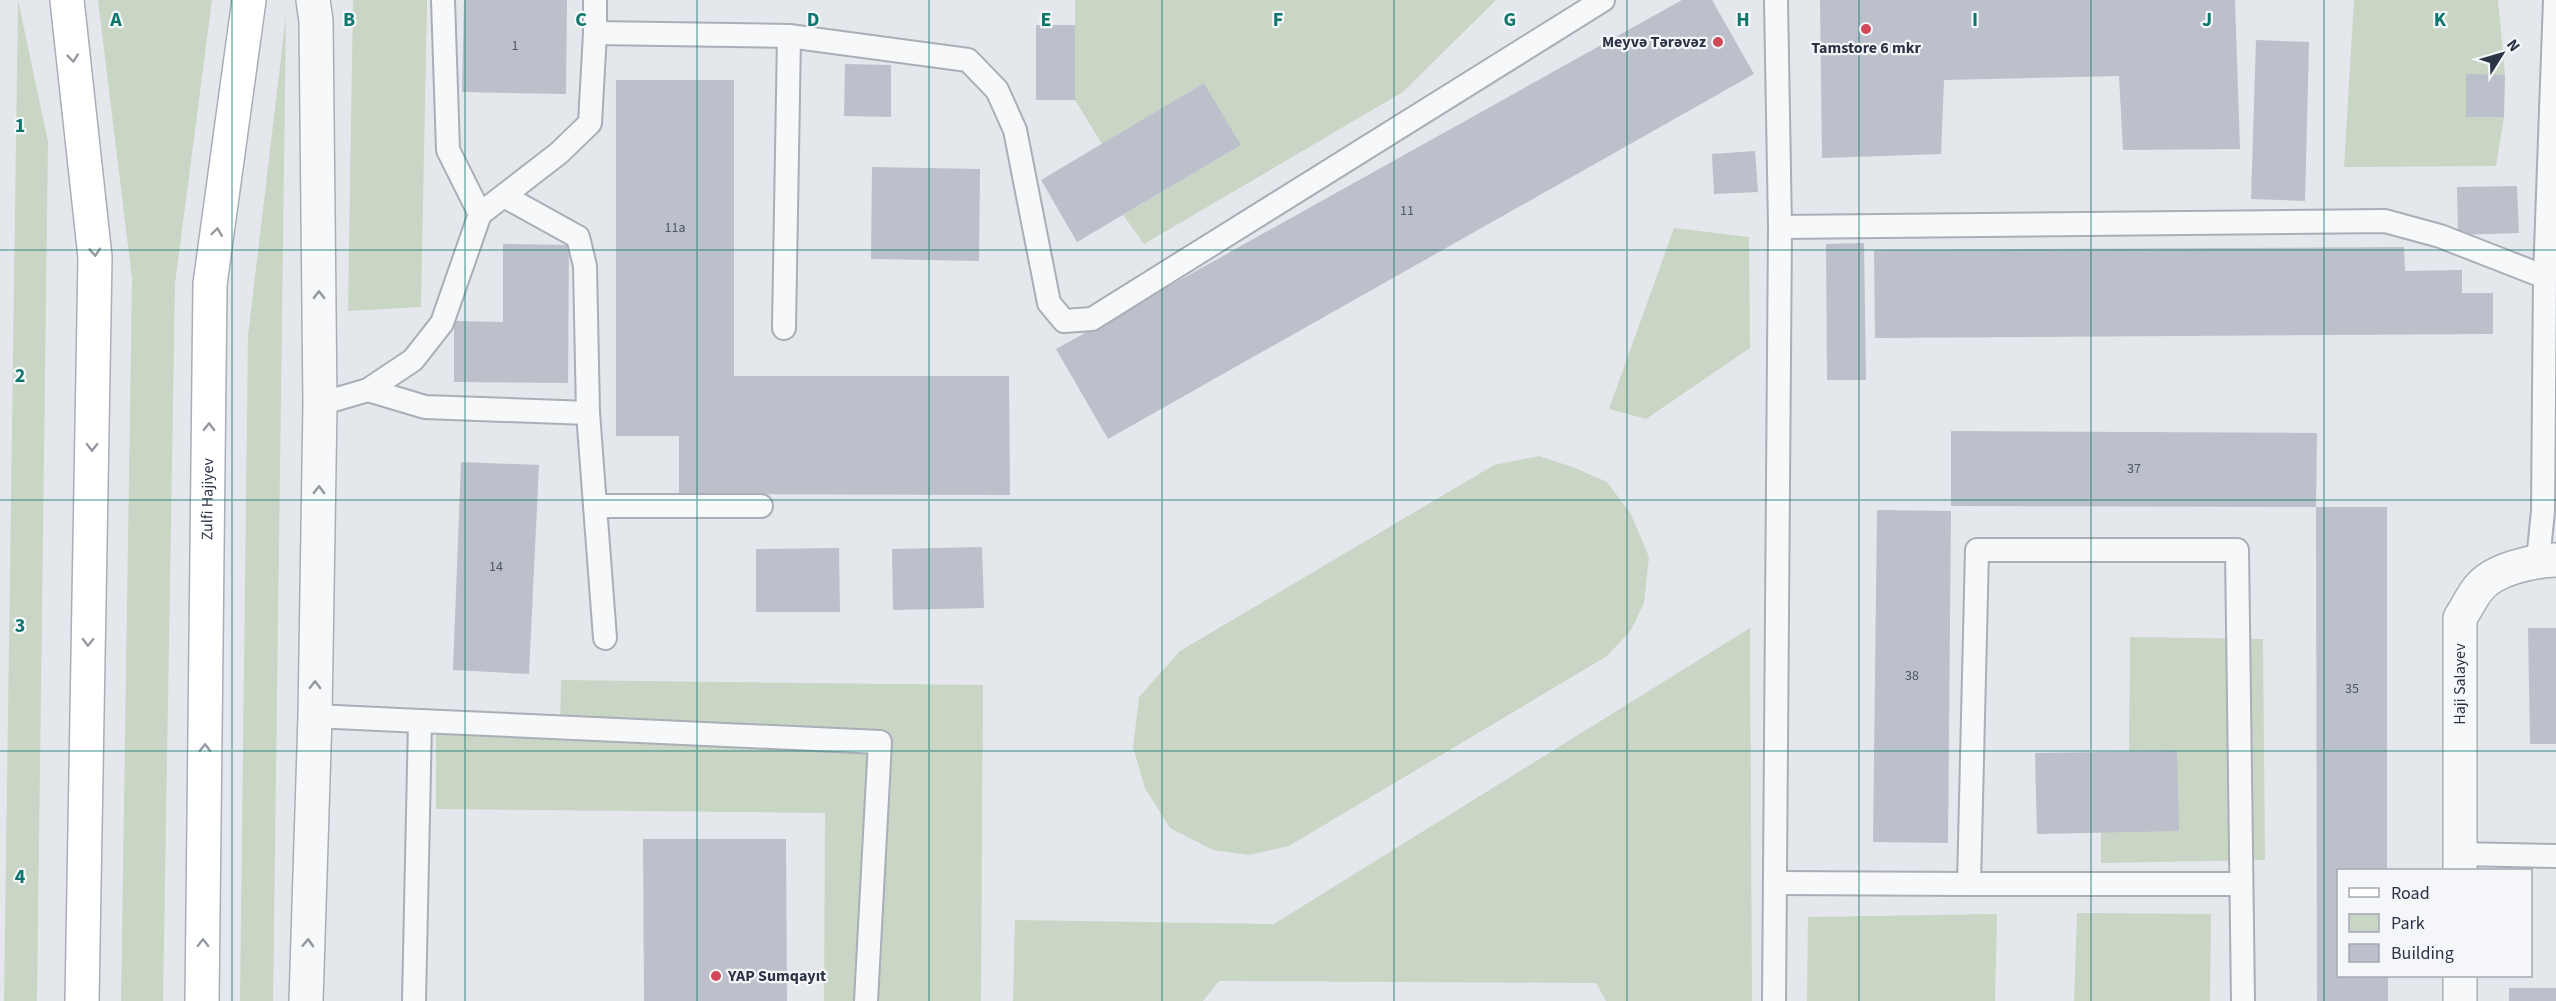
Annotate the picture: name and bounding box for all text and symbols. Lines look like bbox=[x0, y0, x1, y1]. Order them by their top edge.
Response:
text: A bbox=[109, 6, 122, 34]
text: B bbox=[343, 6, 355, 34]
text: C bbox=[575, 6, 587, 34]
text: D bbox=[807, 6, 819, 34]
text: E bbox=[1041, 6, 1051, 34]
text: F bbox=[1273, 6, 1283, 34]
text: G bbox=[1504, 6, 1516, 34]
text: H bbox=[1736, 6, 1750, 34]
text: I bbox=[1972, 6, 1978, 34]
text: J bbox=[2202, 6, 2212, 34]
text: K bbox=[2434, 6, 2447, 34]
marker: Tamstore 6 mkr bbox=[1859, 22, 1873, 36]
north arrow bbox=[2472, 24, 2532, 84]
place label: Meyvə Tərəvəz bbox=[1602, 31, 1706, 53]
marker: Meyvə Tərəvəz bbox=[1711, 35, 1725, 49]
text: N bbox=[2501, 35, 2525, 56]
house number: 1 bbox=[512, 36, 519, 56]
place label: Tamstore 6 mkr bbox=[1811, 37, 1921, 59]
one-way arrow bbox=[66, 54, 79, 63]
text: 1 bbox=[15, 112, 25, 140]
house number: 11 bbox=[1400, 201, 1414, 221]
house number: 11a bbox=[665, 218, 685, 238]
one-way arrow bbox=[211, 227, 223, 237]
one-way arrow bbox=[88, 247, 101, 256]
one-way arrow bbox=[313, 290, 325, 299]
text: 2 bbox=[15, 362, 25, 390]
one-way arrow bbox=[202, 422, 215, 431]
one-way arrow bbox=[86, 442, 98, 451]
street label: Zulfi Hajiyev bbox=[196, 457, 219, 540]
house number: 37 bbox=[2127, 459, 2141, 479]
one-way arrow bbox=[313, 485, 325, 494]
house number: 14 bbox=[489, 557, 503, 577]
text: 3 bbox=[15, 612, 25, 640]
one-way arrow bbox=[82, 637, 95, 646]
street label: Haji Salayev bbox=[2449, 643, 2471, 725]
house number: 38 bbox=[1905, 666, 1919, 686]
house number: 35 bbox=[2345, 679, 2359, 699]
one-way arrow bbox=[309, 680, 322, 689]
one-way arrow bbox=[199, 743, 211, 752]
text: 4 bbox=[15, 863, 26, 891]
legend bbox=[2337, 869, 2532, 977]
text: Road bbox=[2391, 881, 2430, 906]
text: Park bbox=[2391, 911, 2425, 936]
one-way arrow bbox=[197, 938, 209, 947]
one-way arrow bbox=[301, 938, 314, 947]
text: Building bbox=[2391, 941, 2454, 966]
place label: YAP Sumqayıt bbox=[727, 965, 826, 987]
marker: YAP Sumqayıt bbox=[709, 969, 723, 983]

